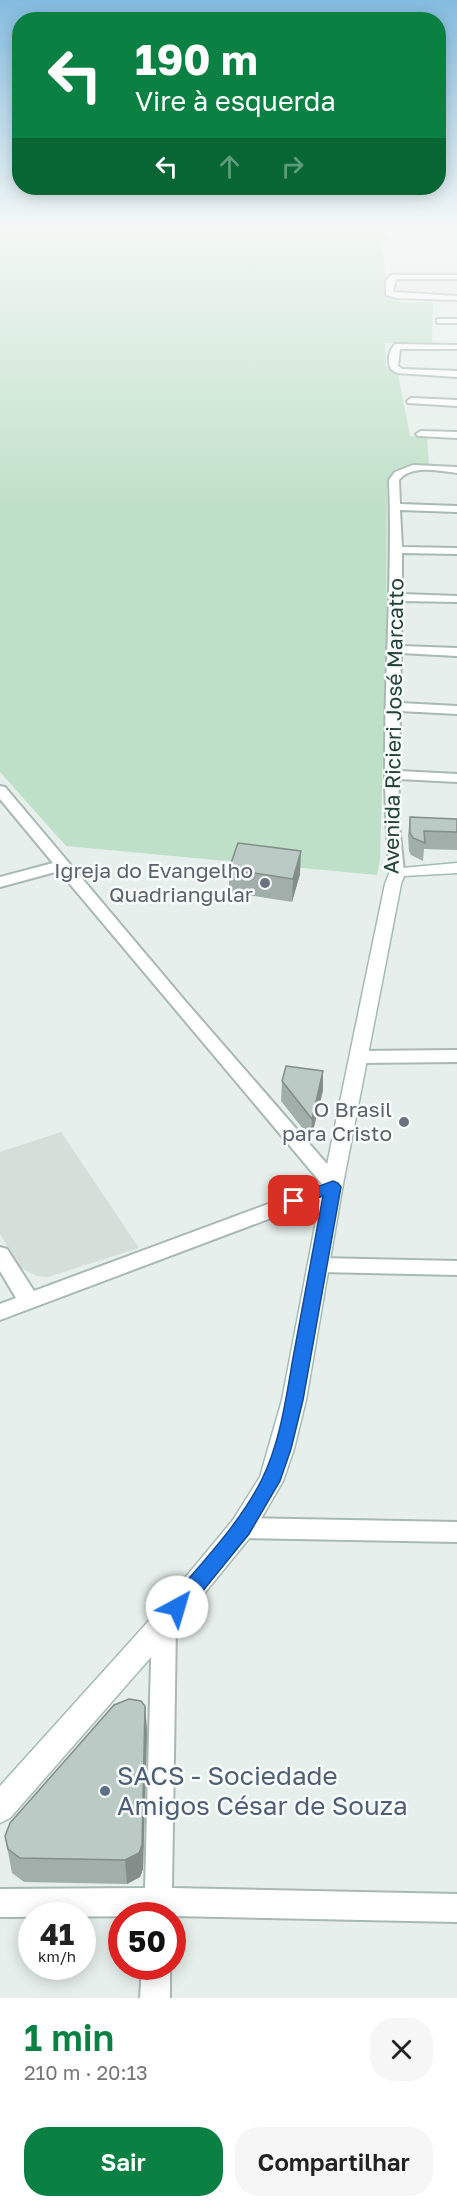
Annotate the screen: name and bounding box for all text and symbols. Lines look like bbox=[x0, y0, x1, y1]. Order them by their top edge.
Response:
text: 190 m bbox=[135, 34, 258, 84]
icon: left bbox=[36, 36, 114, 114]
text: Vire à esquerda bbox=[135, 85, 336, 117]
icon: left bbox=[150, 150, 183, 183]
icon: ahead bbox=[213, 150, 246, 183]
icon: right bbox=[276, 150, 309, 183]
street label: Avenida Ricieri José Marcatto bbox=[377, 578, 409, 874]
place label: Igreja do Evangelho Quadriangular bbox=[54, 857, 253, 907]
marker: Igreja do Evangelho Quadriangular bbox=[258, 876, 272, 890]
place label: O Brasil para Cristo bbox=[282, 1096, 392, 1146]
marker: O Brasil para Cristo bbox=[397, 1115, 411, 1129]
pin bbox=[268, 1175, 319, 1226]
icon: arrive bbox=[277, 1184, 310, 1217]
position arrow bbox=[145, 1575, 209, 1639]
place label: SACS - Sociedade Amigos César de Souza bbox=[117, 1760, 408, 1821]
marker: SACS - Sociedade Amigos César de Souza bbox=[98, 1784, 112, 1798]
speed limit sign: 50 bbox=[108, 1902, 186, 1980]
text: 41 bbox=[40, 1916, 74, 1952]
text: km/h bbox=[38, 1947, 76, 1965]
text: 1 min bbox=[24, 2016, 114, 2059]
button: close bbox=[370, 2018, 433, 2081]
text: 210 m · 20:13 bbox=[24, 2060, 148, 2084]
button: Sair bbox=[24, 2127, 223, 2196]
button: Compartilhar bbox=[235, 2127, 433, 2196]

